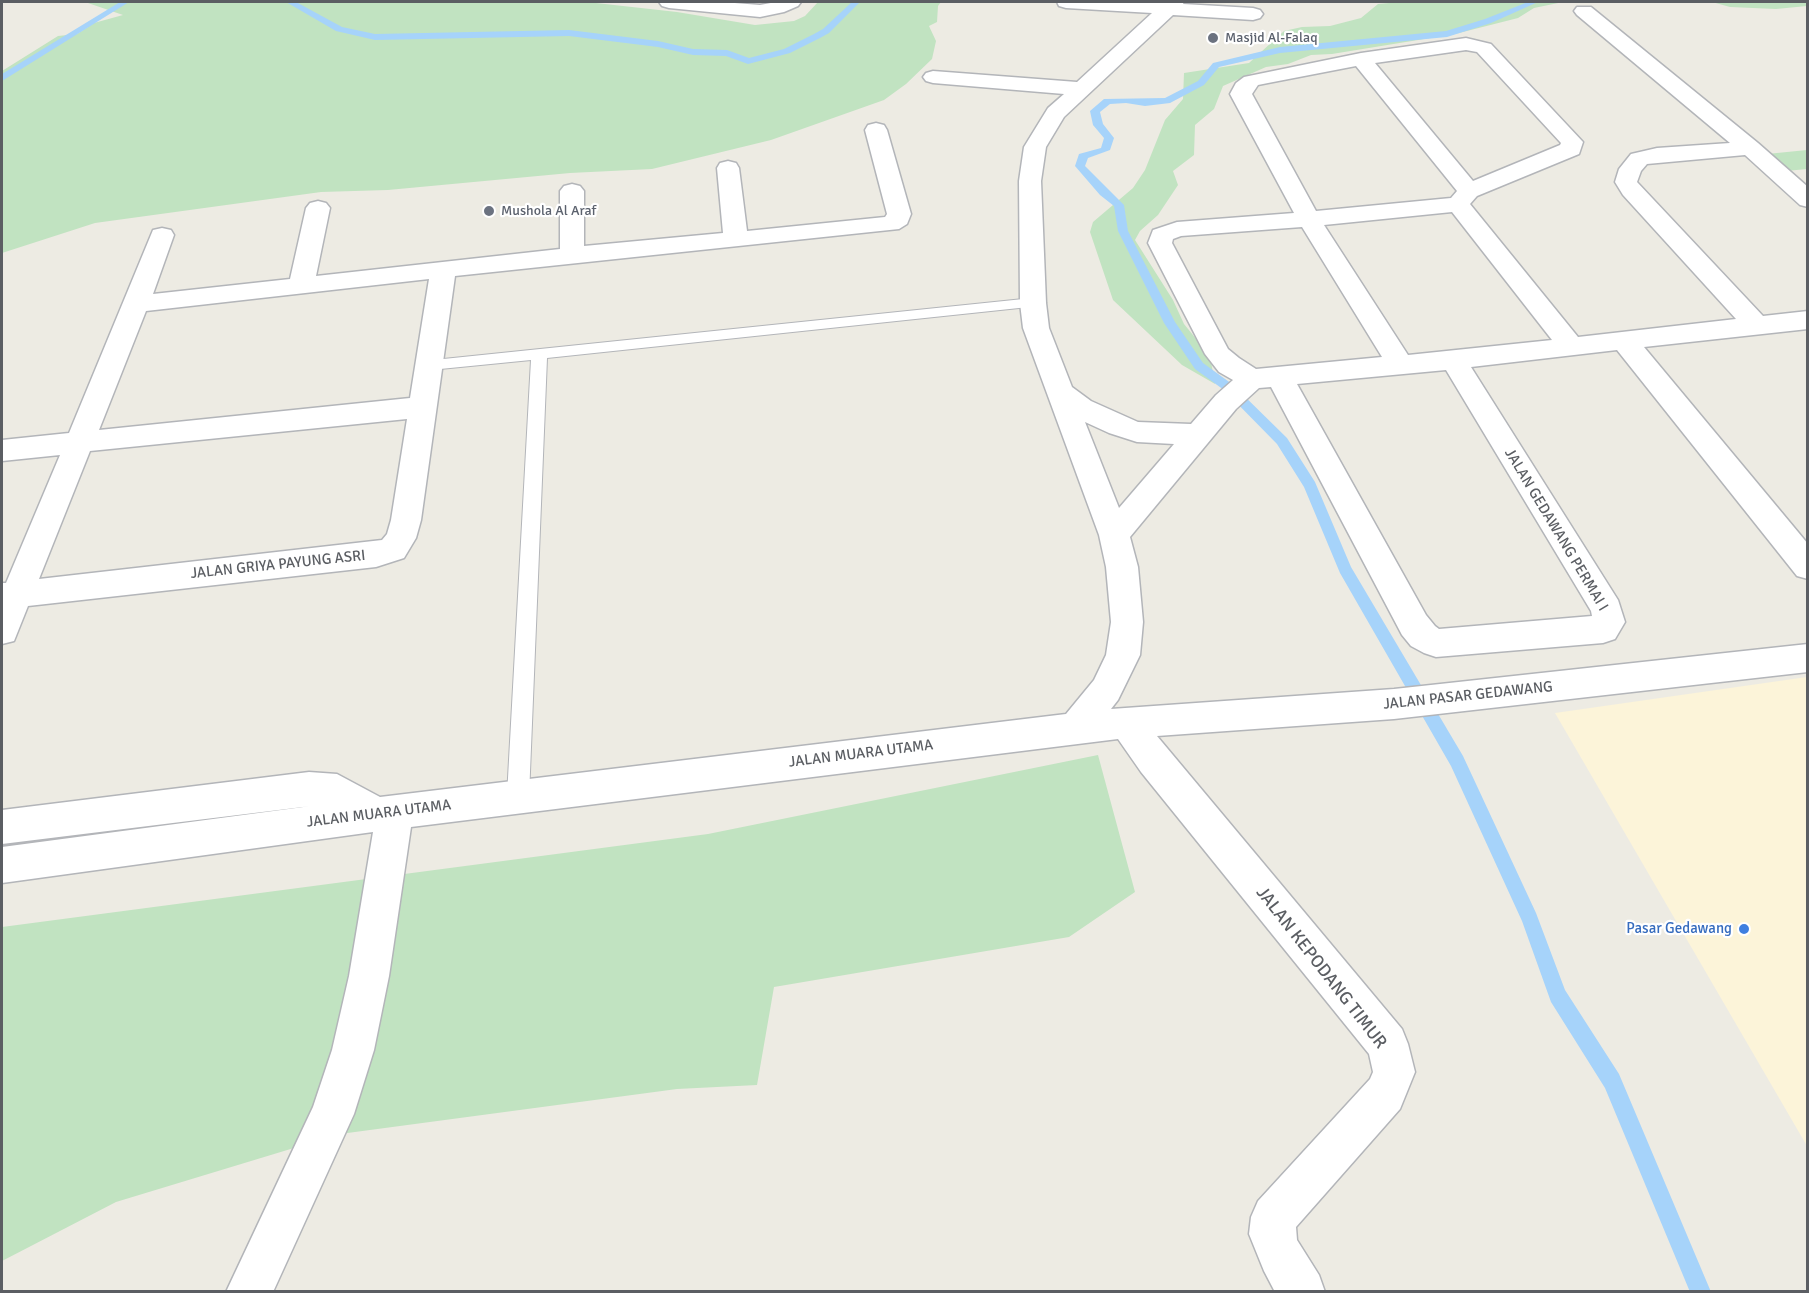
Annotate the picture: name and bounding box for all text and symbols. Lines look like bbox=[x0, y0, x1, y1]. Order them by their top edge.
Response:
place label: Masjid Al-Falaq bbox=[1225, 30, 1318, 46]
marker: Masjid Al-Falaq bbox=[1206, 31, 1220, 45]
place label: Mushola Al Araf bbox=[501, 203, 596, 219]
marker: Mushola Al Araf bbox=[482, 204, 496, 218]
street label: JALAN GEDAWANG PERMAI I bbox=[1500, 445, 1612, 615]
street label: JALAN GRIYA PAYUNG ASRI bbox=[190, 547, 366, 583]
street label: JALAN PASAR GEDAWANG bbox=[1382, 678, 1554, 714]
street label: JALAN MUARA UTAMA bbox=[788, 736, 934, 772]
street label: JALAN MUARA UTAMA bbox=[306, 796, 452, 832]
street label: JALAN KEPODANG TIMUR bbox=[1251, 883, 1391, 1053]
place label: Pasar Gedawang bbox=[1626, 920, 1732, 938]
marker: Pasar Gedawang bbox=[1737, 922, 1751, 936]

